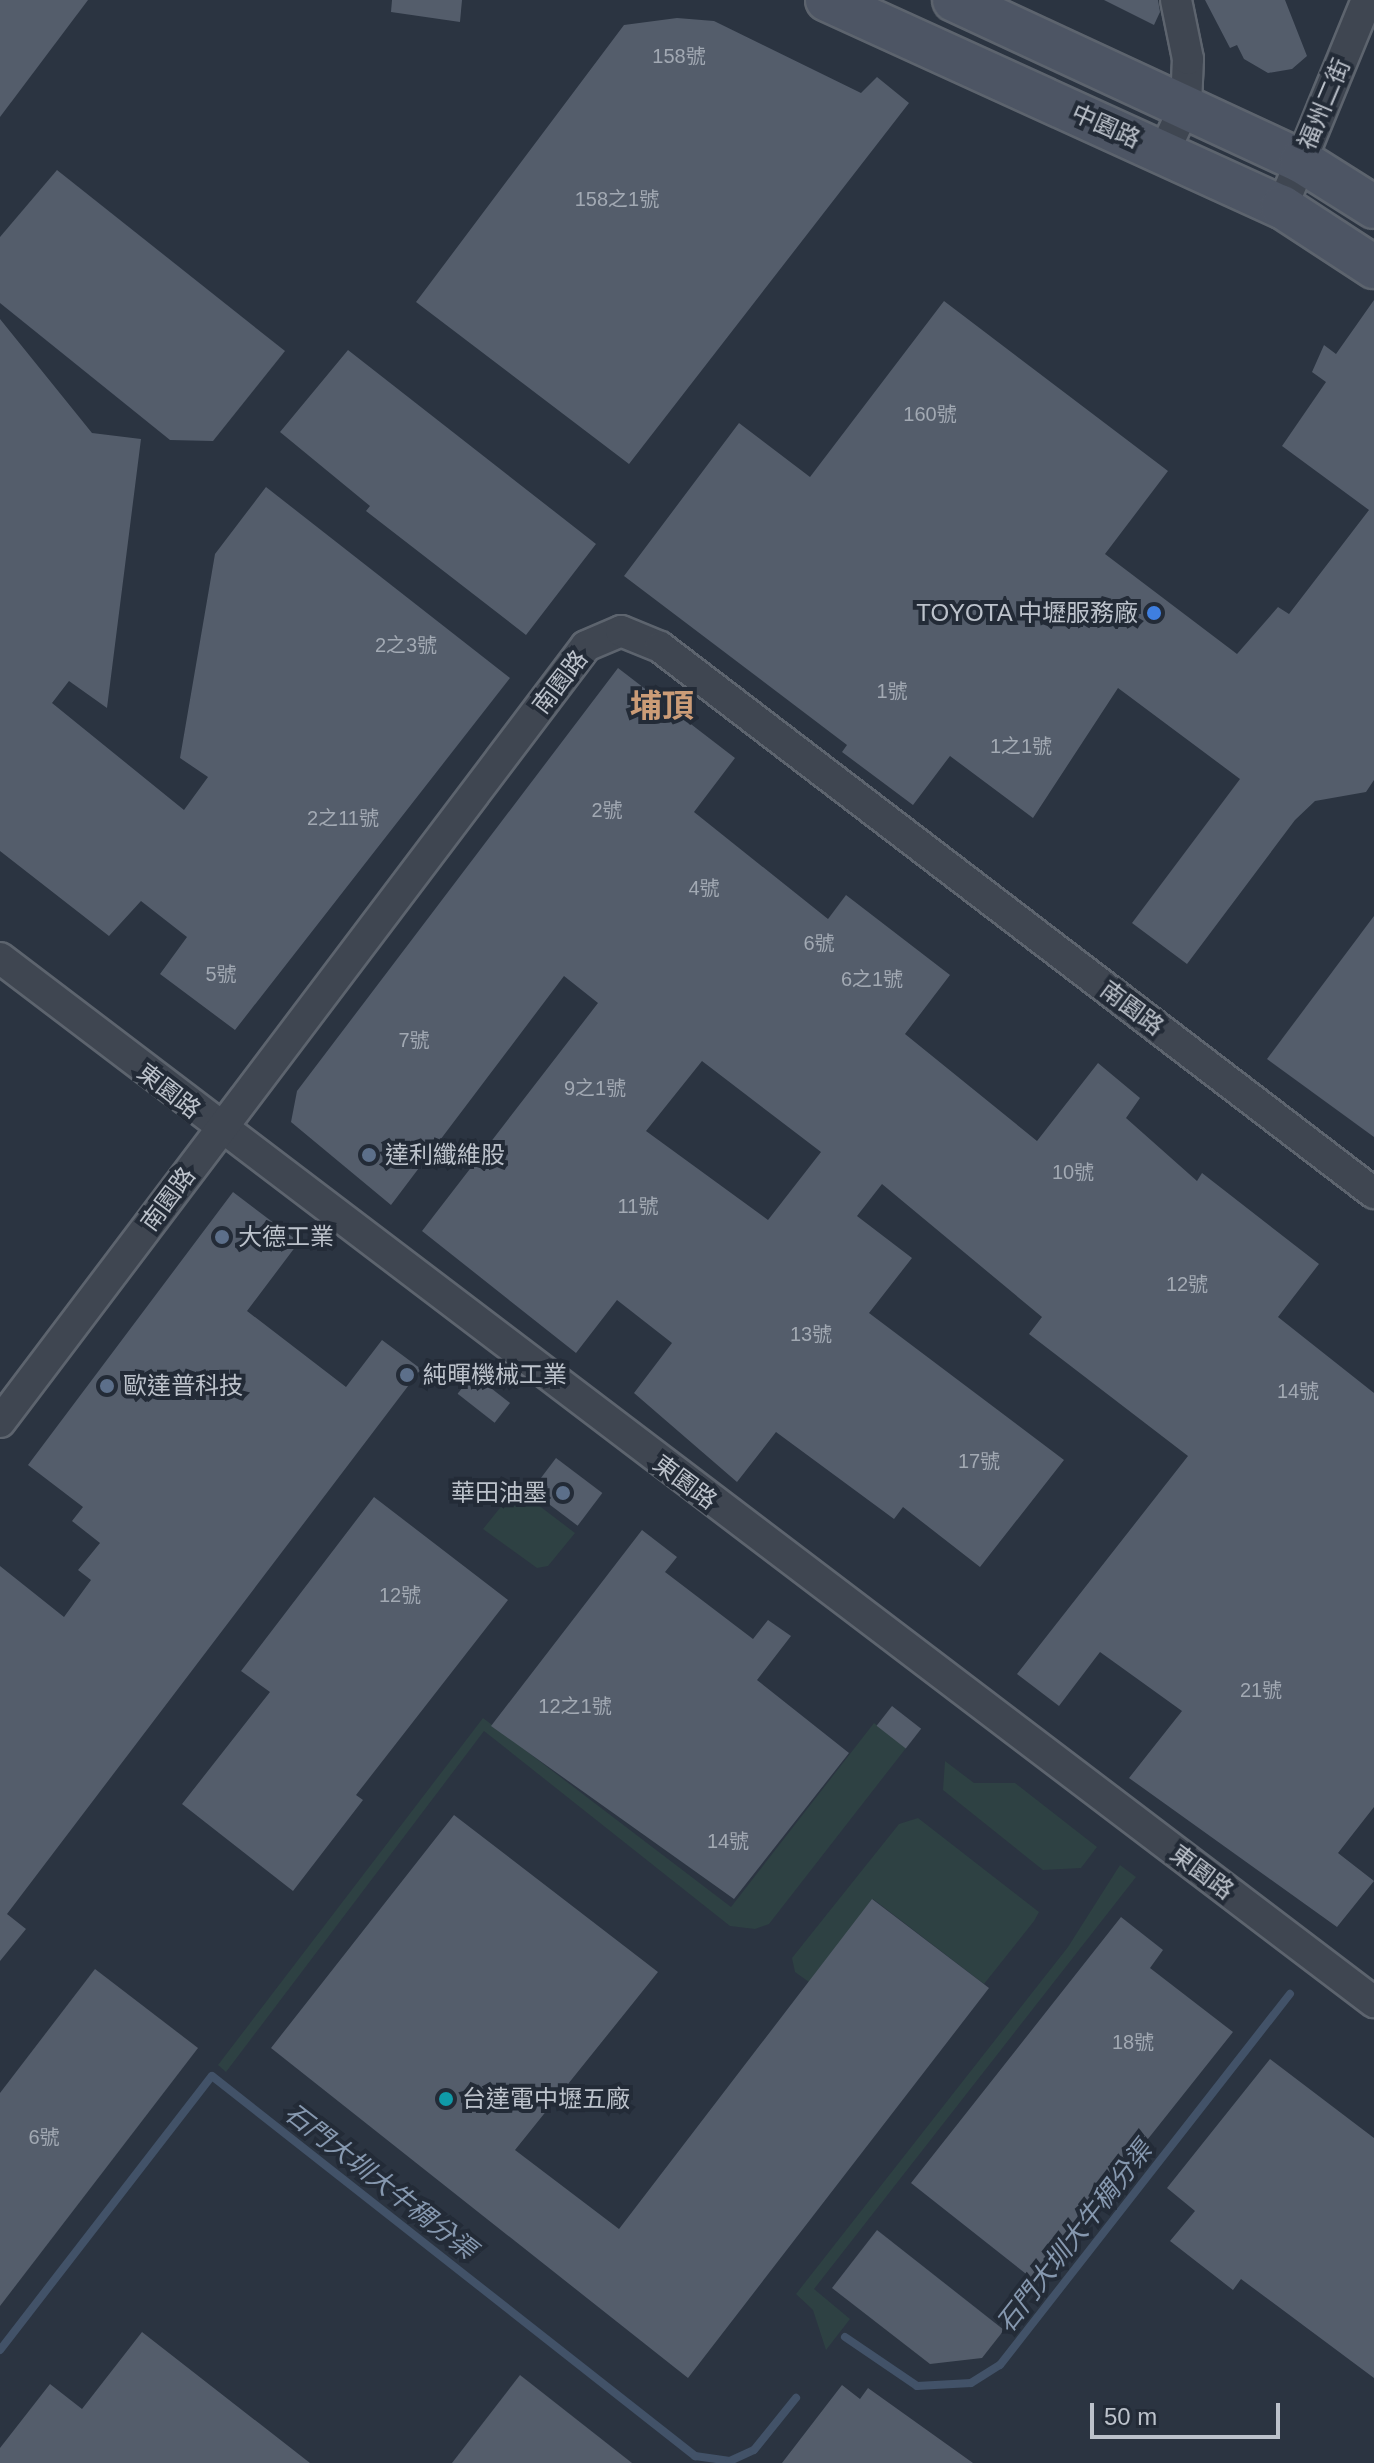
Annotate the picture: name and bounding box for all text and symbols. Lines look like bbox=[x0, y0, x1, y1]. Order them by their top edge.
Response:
house number: 158號 bbox=[652, 44, 706, 68]
street label: 福州二街 bbox=[1292, 54, 1356, 154]
street label: 中園路 bbox=[1067, 98, 1145, 154]
house number: 158之1號 bbox=[575, 187, 659, 211]
house number: 160號 bbox=[903, 402, 957, 426]
place label: TOYOTA 中壢服務廠 bbox=[915, 599, 1138, 627]
marker: TOYOTA 中壢服務廠 bbox=[1145, 604, 1163, 622]
house number: 2之3號 bbox=[375, 633, 437, 657]
street label: 南園路 bbox=[526, 645, 594, 719]
house number: 1號 bbox=[876, 679, 908, 703]
district label: 埔頂 bbox=[630, 687, 694, 725]
house number: 1之1號 bbox=[990, 734, 1052, 758]
house number: 2號 bbox=[591, 798, 623, 822]
house number: 2之11號 bbox=[307, 806, 379, 830]
house number: 4號 bbox=[688, 876, 720, 900]
house number: 6號 bbox=[803, 931, 835, 955]
house number: 5號 bbox=[205, 962, 237, 986]
house number: 6之1號 bbox=[841, 967, 903, 991]
street label: 南園路 bbox=[1095, 975, 1169, 1041]
house number: 7號 bbox=[398, 1028, 430, 1052]
street label: 東園路 bbox=[132, 1057, 206, 1125]
house number: 9之1號 bbox=[564, 1076, 626, 1100]
place label: 達利纖維股 bbox=[385, 1141, 505, 1169]
marker: 達利纖維股 bbox=[360, 1146, 378, 1164]
house number: 10號 bbox=[1052, 1160, 1094, 1184]
street label: 南園路 bbox=[135, 1162, 201, 1236]
house number: 11號 bbox=[618, 1194, 658, 1218]
place label: 大德工業 bbox=[238, 1223, 334, 1251]
marker: 大德工業 bbox=[213, 1228, 231, 1246]
house number: 12號 bbox=[1166, 1272, 1208, 1296]
house number: 13號 bbox=[790, 1322, 832, 1346]
place label: 純暉機械工業 bbox=[423, 1361, 567, 1389]
marker: 純暉機械工業 bbox=[398, 1366, 416, 1384]
place label: 歐達普科技 bbox=[123, 1372, 243, 1400]
marker: 歐達普科技 bbox=[98, 1377, 116, 1395]
house number: 14號 bbox=[1277, 1379, 1319, 1403]
street label: 東園路 bbox=[648, 1449, 722, 1515]
house number: 17號 bbox=[958, 1449, 1000, 1473]
place label: 華田油墨 bbox=[451, 1479, 547, 1507]
marker: 華田油墨 bbox=[554, 1484, 572, 1502]
house number: 12號 bbox=[379, 1583, 421, 1607]
house number: 21號 bbox=[1240, 1678, 1282, 1702]
house number: 12之1號 bbox=[538, 1694, 612, 1718]
house number: 14號 bbox=[707, 1829, 749, 1853]
street label: 東園路 bbox=[1165, 1839, 1239, 1905]
house number: 18號 bbox=[1112, 2030, 1154, 2054]
place label: 台達電中壢五廠 bbox=[462, 2085, 630, 2113]
marker: 台達電中壢五廠 bbox=[437, 2090, 455, 2108]
water label: 石門大圳大牛稠分渠 bbox=[278, 2098, 482, 2266]
house number: 6號 bbox=[28, 2125, 60, 2149]
water label: 石門大圳大牛稠分渠 bbox=[991, 2135, 1159, 2339]
scale bar bbox=[1094, 2387, 1284, 2437]
text: 50 m bbox=[1104, 2403, 1157, 2430]

